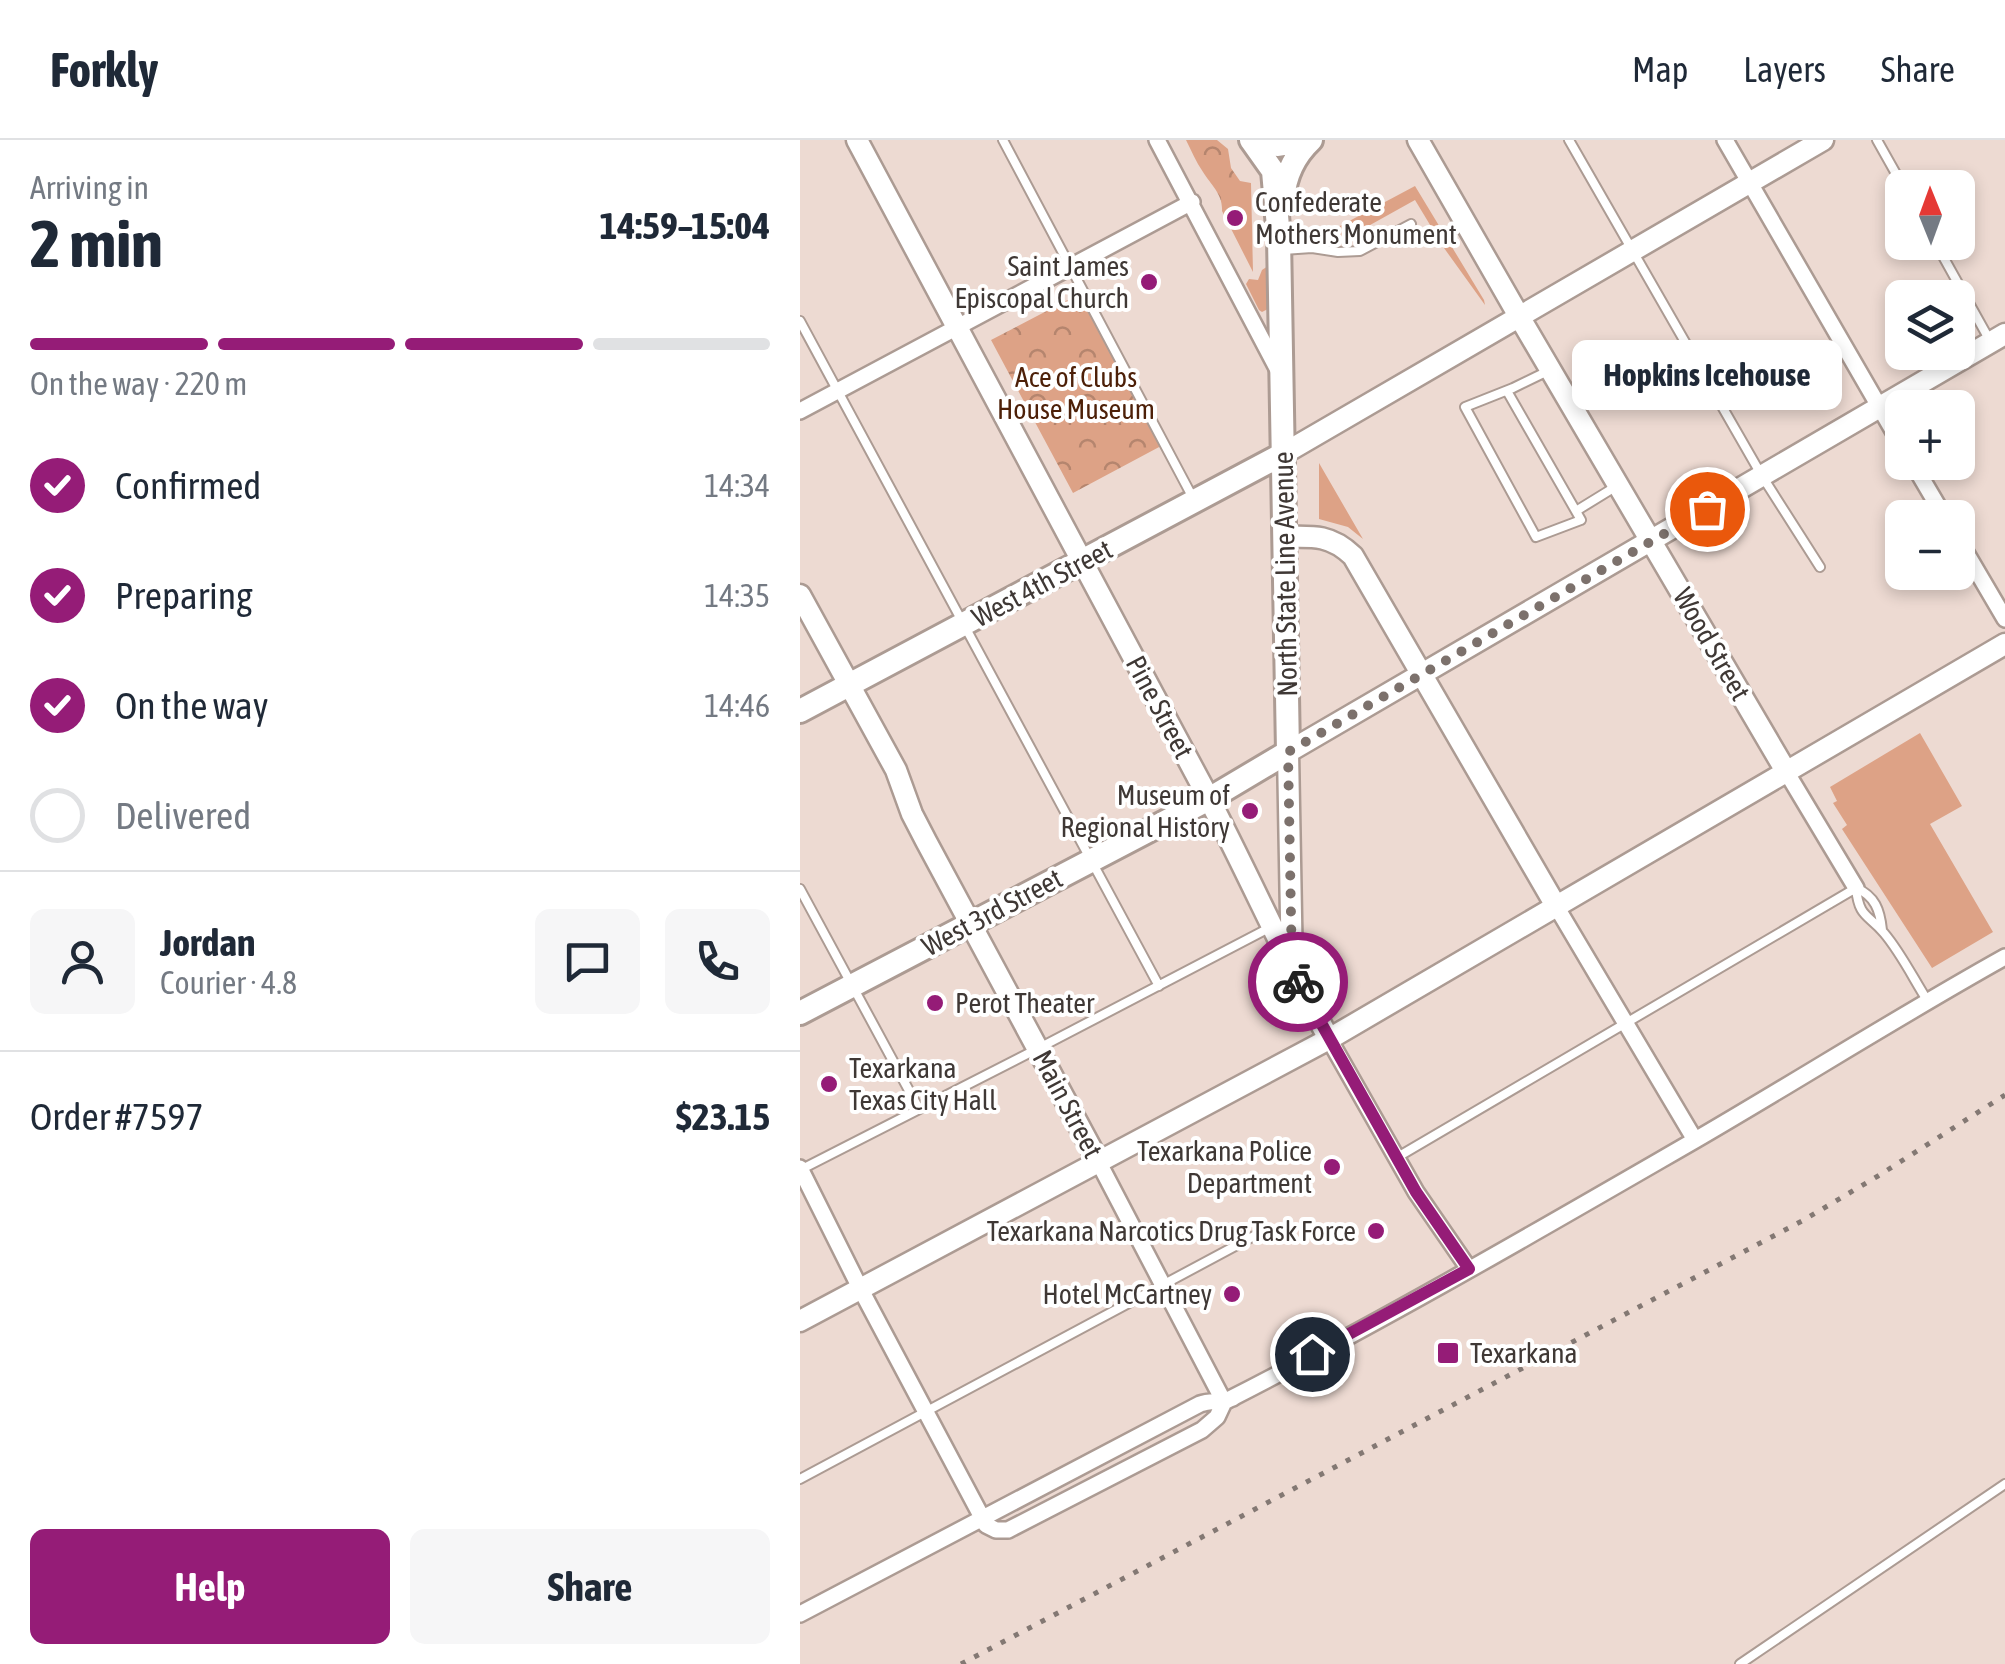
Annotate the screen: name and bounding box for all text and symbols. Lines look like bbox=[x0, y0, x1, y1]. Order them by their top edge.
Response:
text: Forkly bbox=[50, 42, 158, 97]
text: Map bbox=[1632, 49, 1688, 89]
text: Layers bbox=[1743, 49, 1826, 89]
text: Share bbox=[1881, 49, 1955, 89]
text: Arriving in bbox=[30, 169, 149, 206]
north arrow bbox=[1885, 170, 1975, 260]
map controls bbox=[1885, 170, 1975, 590]
place label: Confederate Mothers Monument bbox=[1255, 186, 1457, 250]
text: 14:59–15:04 bbox=[600, 204, 770, 247]
text: 2 min bbox=[30, 206, 163, 281]
marker: Confederate Mothers Monument bbox=[1224, 207, 1246, 229]
place label: Saint James Episcopal Church bbox=[955, 250, 1129, 314]
marker: Saint James Episcopal Church bbox=[1138, 271, 1160, 293]
button: layers bbox=[1885, 280, 1975, 370]
callout: Hopkins Icehouse bbox=[1572, 339, 1842, 409]
text: Hopkins Icehouse bbox=[1603, 356, 1811, 393]
park label: Ace of Clubs House Museum bbox=[997, 361, 1155, 425]
text: On the way · 220 m bbox=[30, 365, 247, 402]
button: + bbox=[1885, 390, 1975, 480]
street label: North State Line Avenue bbox=[1267, 451, 1303, 697]
icon: check bbox=[30, 458, 85, 513]
text: Confirmed bbox=[115, 464, 261, 507]
text: 14:34 bbox=[704, 467, 770, 504]
pin bbox=[1665, 467, 1750, 552]
icon: bag bbox=[1680, 482, 1735, 537]
button: − bbox=[1885, 500, 1975, 590]
street label: West 4th Street bbox=[966, 533, 1118, 633]
icon: check bbox=[30, 568, 85, 623]
text: Preparing bbox=[115, 574, 253, 617]
text: 14:35 bbox=[704, 577, 770, 614]
street label: Wood Street bbox=[1667, 582, 1757, 706]
street label: Pine Street bbox=[1120, 650, 1200, 764]
icon: check bbox=[30, 678, 85, 733]
text: On the way bbox=[115, 684, 268, 727]
text: 14:46 bbox=[704, 687, 770, 724]
place label: Museum of Regional History bbox=[1060, 779, 1230, 843]
text: Delivered bbox=[115, 794, 251, 837]
marker: Museum of Regional History bbox=[1239, 800, 1261, 822]
street label: West 3rd Street bbox=[917, 862, 1067, 962]
button: person bbox=[30, 909, 135, 1014]
button: chat bbox=[535, 909, 640, 1014]
button: phone bbox=[665, 909, 770, 1014]
text: Jordan bbox=[160, 921, 255, 964]
courier bbox=[1248, 932, 1348, 1032]
icon: bike bbox=[1271, 955, 1326, 1010]
text: Courier · 4.8 bbox=[160, 964, 297, 1001]
place label: Perot Theater bbox=[955, 987, 1095, 1019]
marker: Perot Theater bbox=[924, 992, 946, 1014]
street label: Main Street bbox=[1026, 1045, 1110, 1163]
place label: Texarkana Texas City Hall bbox=[849, 1052, 997, 1116]
marker: Texarkana Texas City Hall bbox=[818, 1073, 840, 1095]
text: Order #7597 bbox=[30, 1095, 203, 1138]
text: $23.15 bbox=[676, 1095, 770, 1138]
place label: Texarkana Police Department bbox=[1137, 1135, 1312, 1199]
marker: Texarkana Police Department bbox=[1321, 1156, 1343, 1178]
place label: Texarkana Narcotics Drug Task Force bbox=[987, 1215, 1356, 1247]
marker: Texarkana Narcotics Drug Task Force bbox=[1365, 1220, 1387, 1242]
place label: Hotel McCartney bbox=[1042, 1278, 1212, 1310]
marker: Hotel McCartney bbox=[1221, 1283, 1243, 1305]
pin bbox=[1270, 1312, 1355, 1397]
icon: home bbox=[1285, 1327, 1340, 1382]
place label: Texarkana bbox=[1470, 1337, 1578, 1369]
marker: Texarkana bbox=[1435, 1340, 1461, 1366]
button: Help bbox=[30, 1529, 390, 1644]
button: Share bbox=[410, 1529, 770, 1644]

